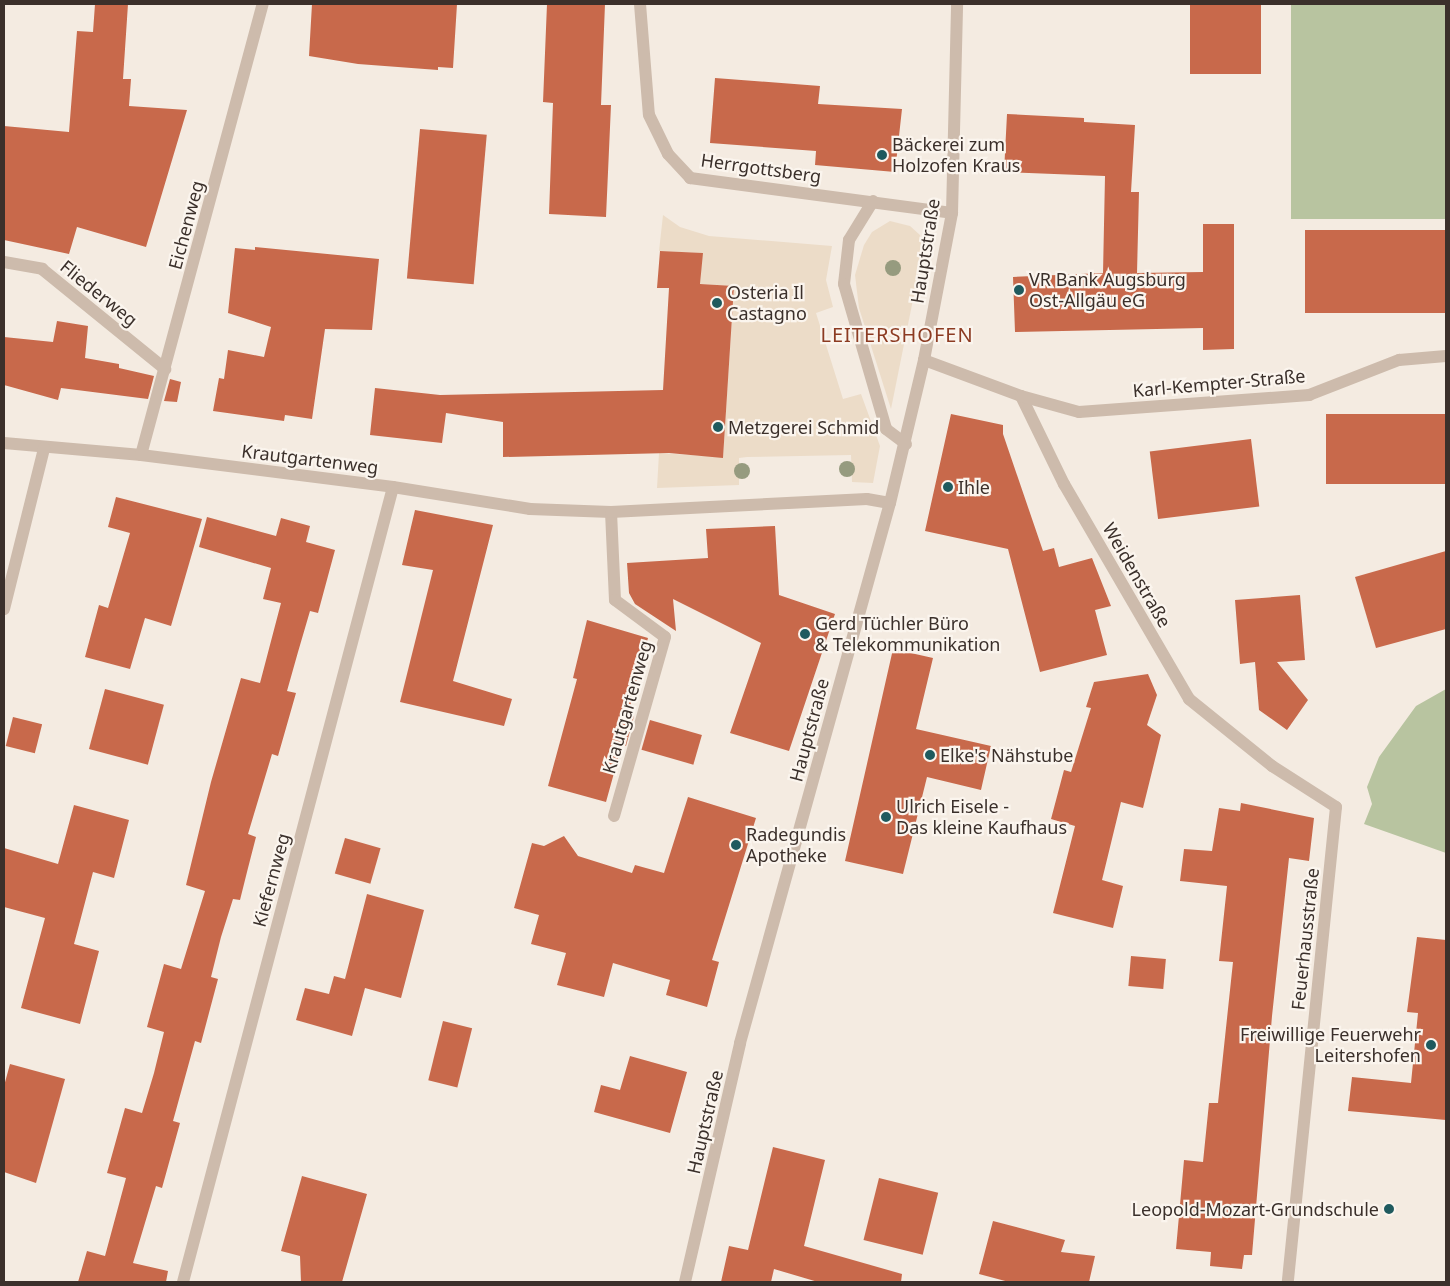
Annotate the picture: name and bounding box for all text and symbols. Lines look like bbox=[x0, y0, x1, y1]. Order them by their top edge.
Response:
place label: Bäckerei zum Holzofen Kraus bbox=[892, 134, 1020, 176]
street label: Herrgottsberg bbox=[699, 149, 823, 187]
marker: Bäckerei zum Holzofen Kraus bbox=[876, 149, 888, 161]
street label: Eichenweg bbox=[164, 178, 208, 272]
street label: Hauptstraße bbox=[906, 197, 944, 305]
street label: Fliederweg bbox=[56, 255, 142, 331]
place label: VR Bank Augsburg Ost-Allgäu eG bbox=[1029, 269, 1186, 312]
place label: Osteria Il Castagno bbox=[727, 282, 807, 324]
marker: VR Bank Augsburg Ost-Allgäu eG bbox=[1013, 284, 1025, 296]
marker: Osteria Il Castagno bbox=[711, 297, 723, 309]
district label: LEITERSHOFEN bbox=[819, 322, 975, 346]
street label: Karl-Kempter-Straße bbox=[1132, 365, 1306, 401]
place label: Metzgerei Schmid bbox=[728, 416, 879, 438]
marker: Metzgerei Schmid bbox=[712, 421, 724, 433]
street label: Krautgartenweg bbox=[240, 440, 380, 478]
place label: Ihle bbox=[958, 476, 990, 498]
marker: Ihle bbox=[942, 481, 954, 493]
street label: Weidenstraße bbox=[1098, 519, 1176, 631]
place label: Gerd Tüchler Büro & Telekommunikation bbox=[815, 613, 1000, 656]
marker: Gerd Tüchler Büro & Telekommunikation bbox=[799, 628, 811, 640]
street label: Krautgartenweg bbox=[598, 638, 656, 776]
street label: Hauptstraße bbox=[785, 676, 833, 784]
place label: Elke's Nähstube bbox=[940, 744, 1073, 766]
marker: Elke's Nähstube bbox=[924, 749, 936, 761]
place label: Ulrich Eisele - Das kleine Kaufhaus bbox=[896, 796, 1067, 839]
marker: Ulrich Eisele - Das kleine Kaufhaus bbox=[880, 811, 892, 823]
place label: Radegundis Apotheke bbox=[746, 824, 846, 866]
street label: Kiefernweg bbox=[248, 831, 294, 929]
marker: Radegundis Apotheke bbox=[730, 839, 742, 851]
street label: Feuerhausstraße bbox=[1287, 867, 1323, 1011]
place label: Freiwillige Feuerwehr Leitershofen bbox=[1240, 1024, 1421, 1066]
marker: Freiwillige Feuerwehr Leitershofen bbox=[1425, 1039, 1437, 1051]
street label: Hauptstraße bbox=[683, 1068, 727, 1176]
place label: Leopold-Mozart-Grundschule bbox=[1132, 1198, 1379, 1220]
marker: Leopold-Mozart-Grundschule bbox=[1383, 1203, 1395, 1215]

